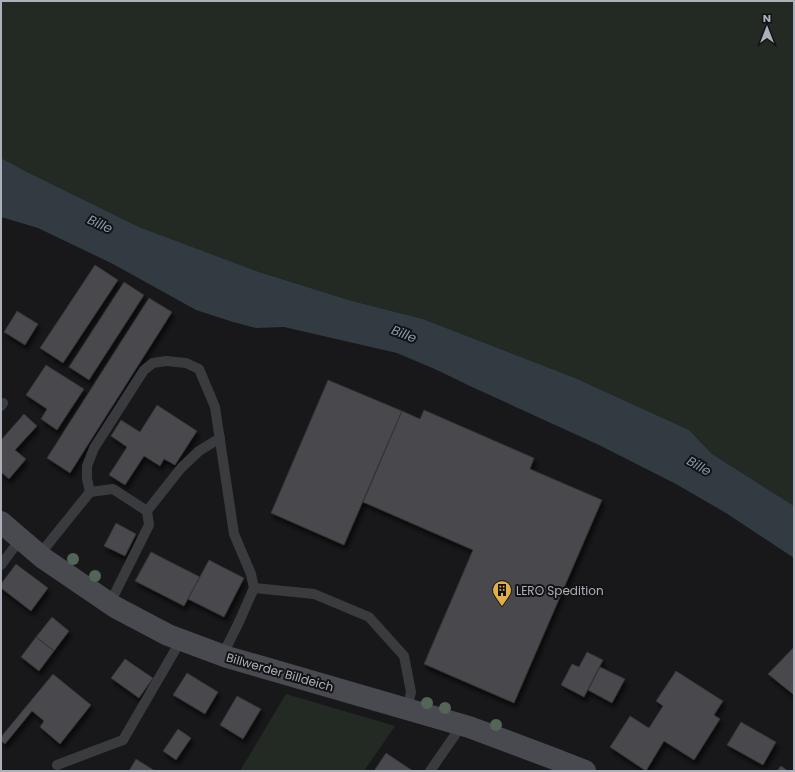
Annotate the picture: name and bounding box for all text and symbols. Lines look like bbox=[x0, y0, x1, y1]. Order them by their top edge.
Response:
north arrow bbox=[747, 8, 787, 48]
text: N bbox=[763, 10, 771, 26]
water label: Bille bbox=[84, 210, 116, 238]
water label: Bille bbox=[389, 321, 419, 347]
water label: Bille bbox=[683, 451, 715, 481]
building icon: LERO Spedition bbox=[491, 579, 513, 607]
place label: LERO Spedition bbox=[516, 582, 604, 599]
street label: Billwerder Billdeich bbox=[224, 649, 336, 695]

